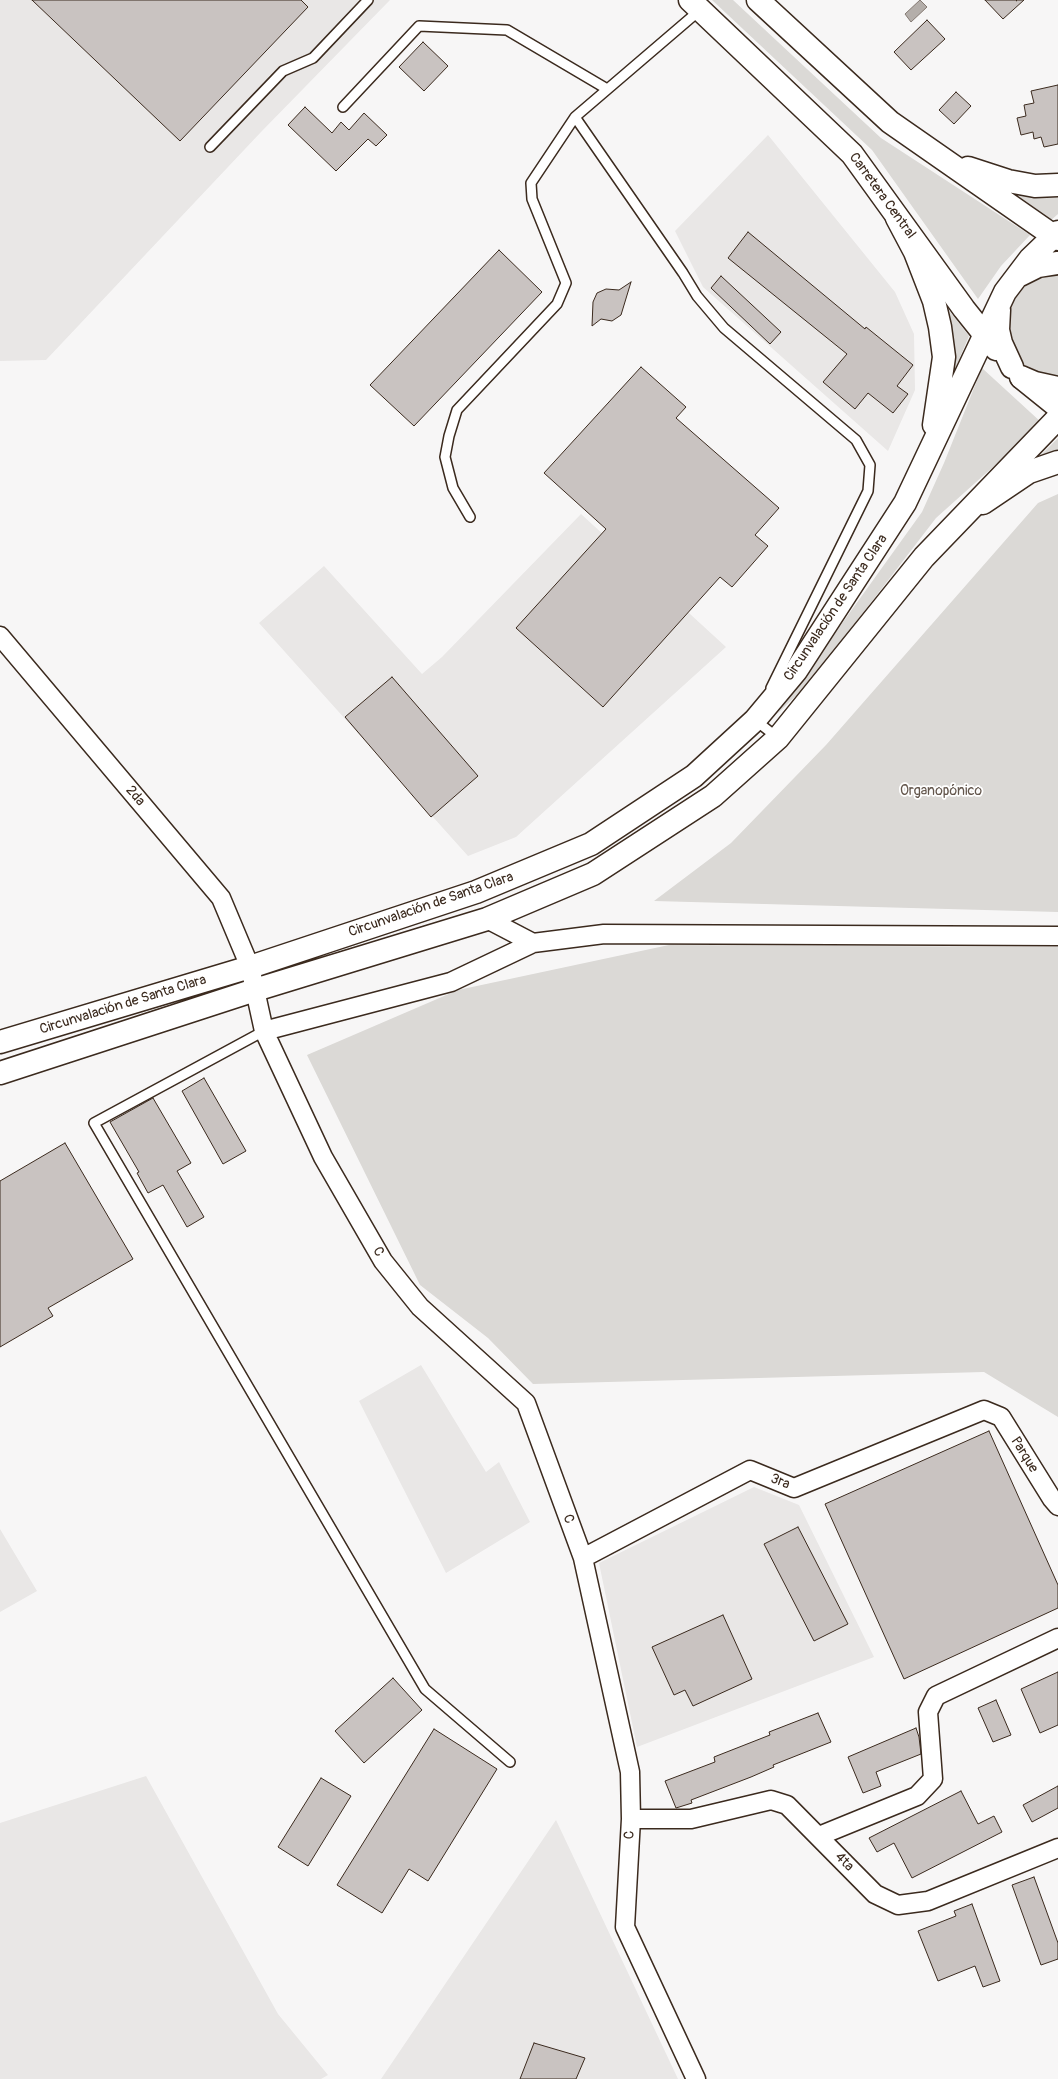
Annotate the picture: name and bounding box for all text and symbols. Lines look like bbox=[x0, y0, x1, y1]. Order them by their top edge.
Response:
street label: Carretera Central bbox=[845, 150, 919, 242]
street label: Circunvalación de Santa Clara bbox=[781, 531, 891, 685]
street label: 2da bbox=[122, 782, 148, 810]
park label: Organopónico bbox=[900, 783, 982, 799]
street label: Circunvalación de Santa Clara bbox=[346, 869, 516, 941]
street label: Circunvalación de Santa Clara bbox=[38, 972, 208, 1038]
street label: C bbox=[369, 1244, 387, 1260]
street label: Parque bbox=[1006, 1434, 1042, 1476]
street label: 3ra bbox=[768, 1471, 792, 1493]
street label: C bbox=[559, 1512, 577, 1526]
street label: C bbox=[621, 1830, 639, 1840]
street label: 4ta bbox=[831, 1849, 857, 1875]

